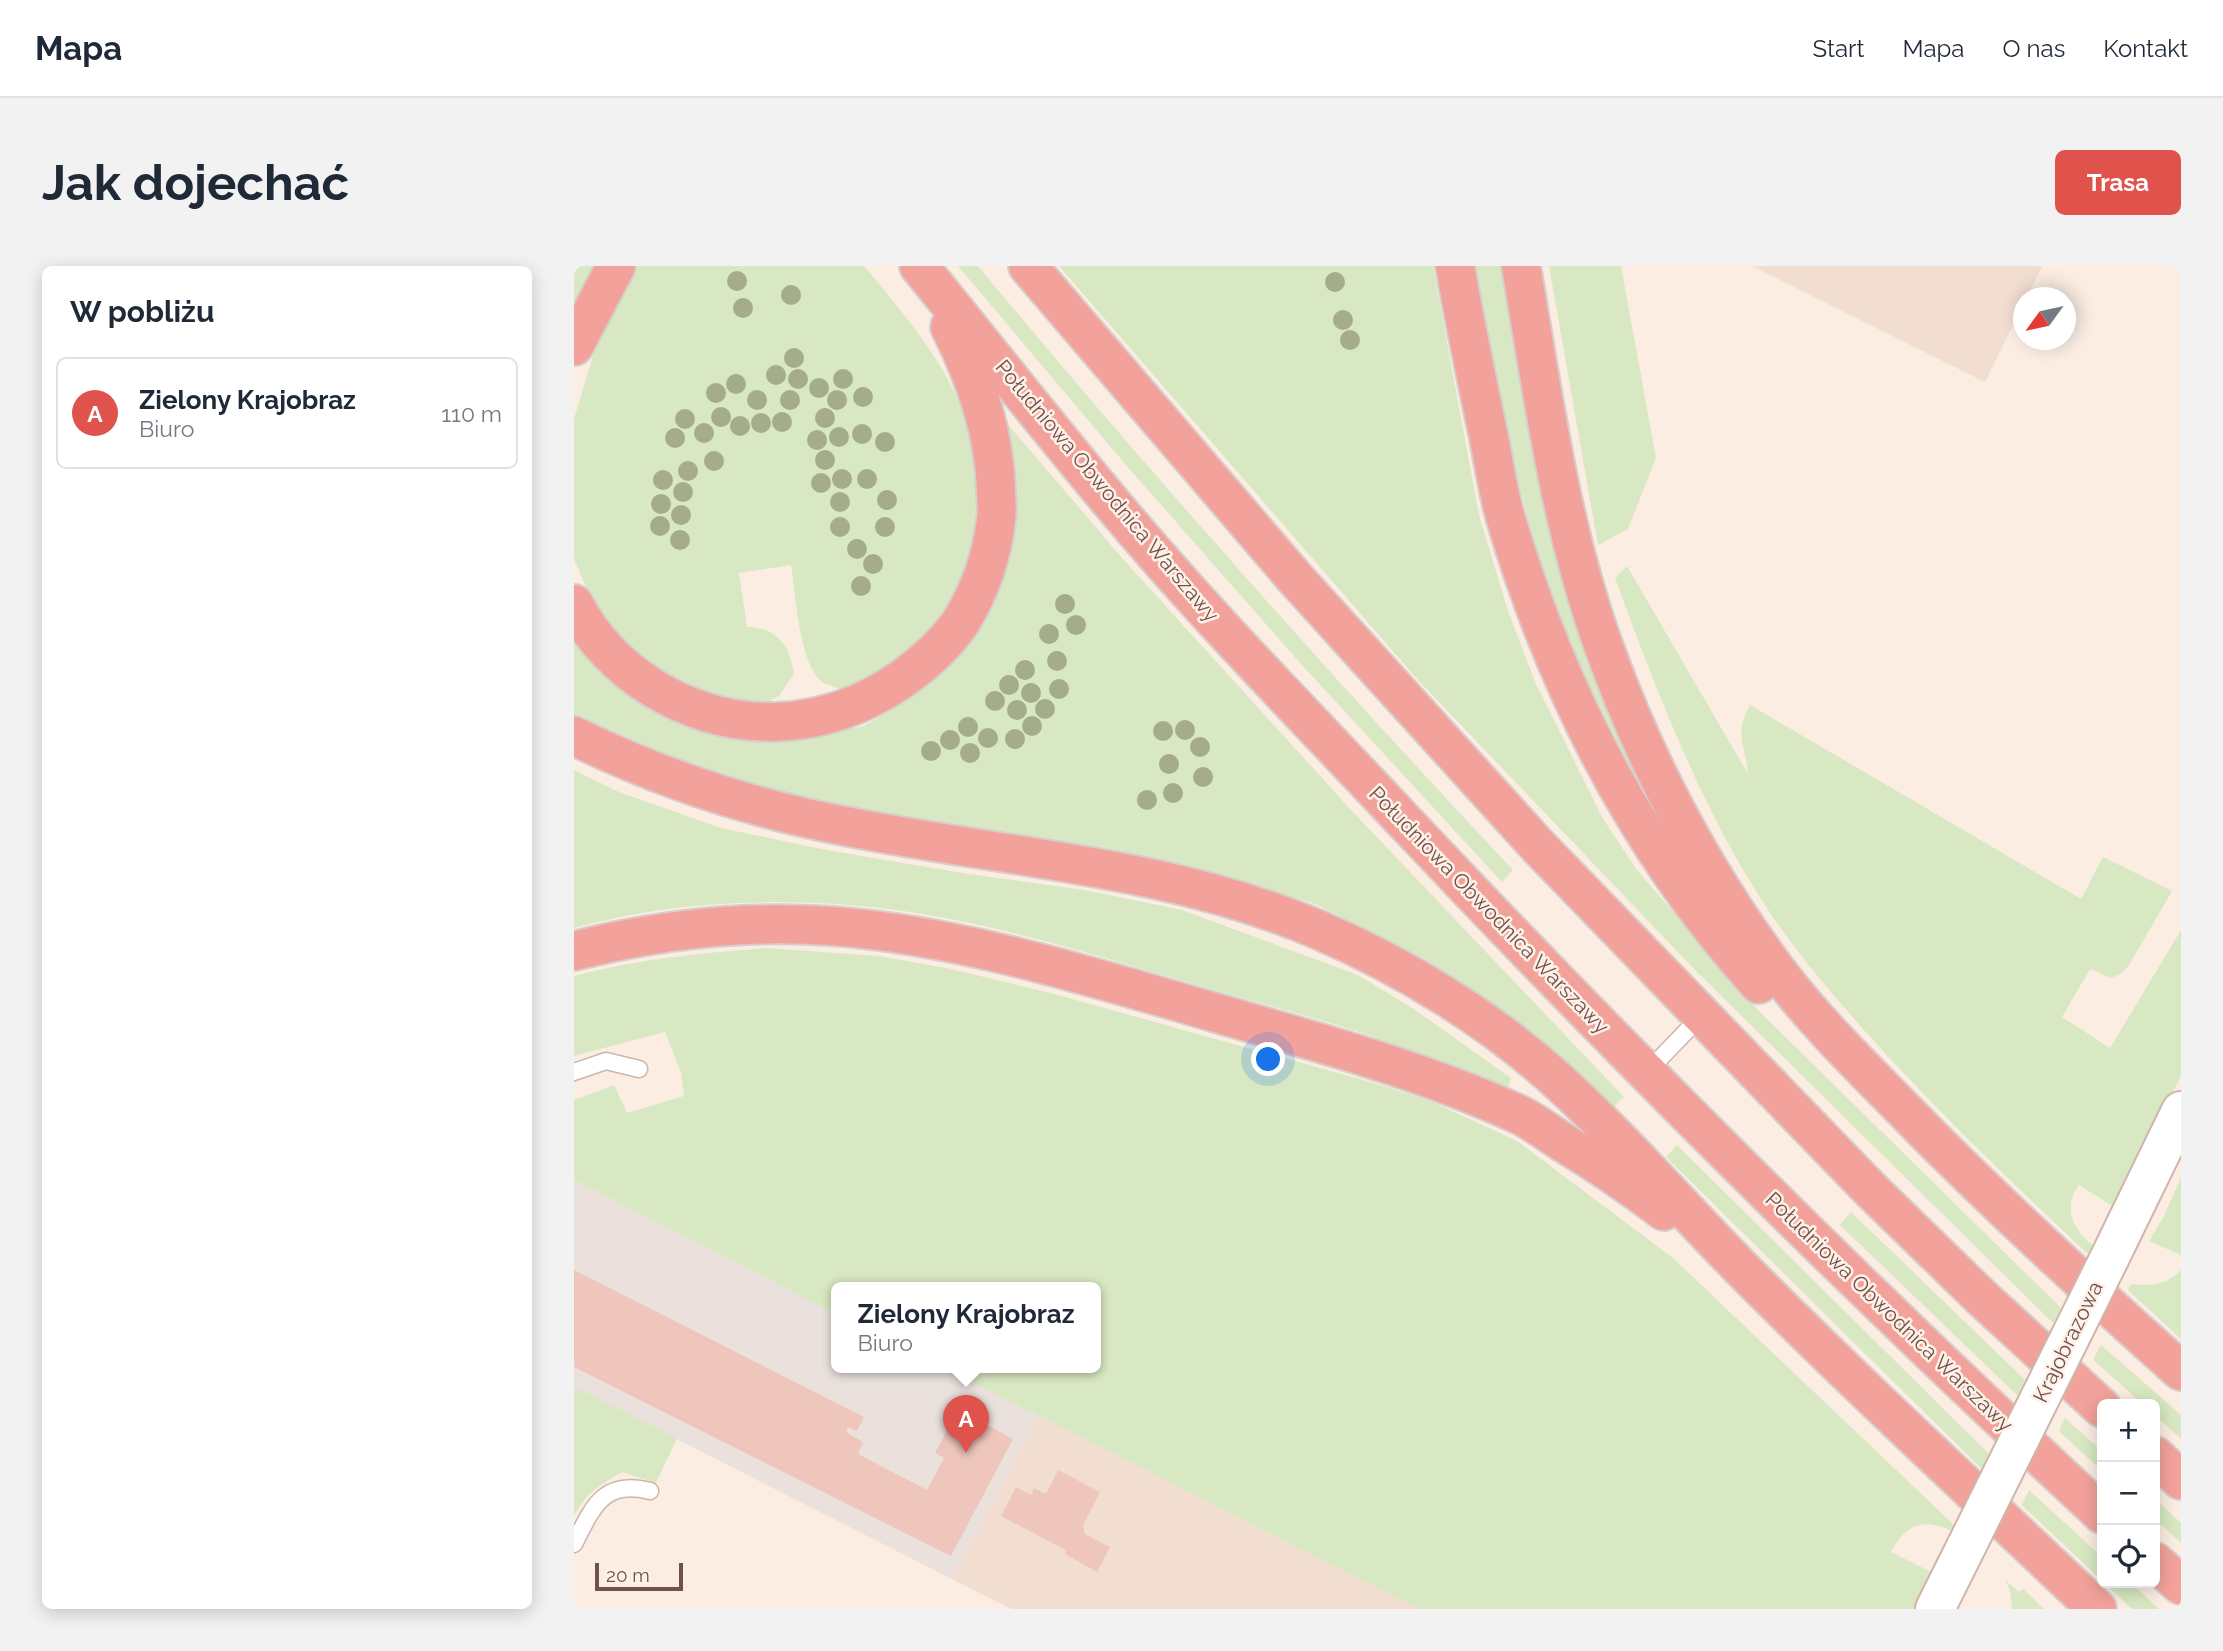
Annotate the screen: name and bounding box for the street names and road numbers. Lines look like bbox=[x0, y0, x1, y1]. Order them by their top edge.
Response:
street label: Południowa Obwodnica Warszawy bbox=[990, 355, 1224, 627]
street label: Południowa Obwodnica Warszawy bbox=[1364, 781, 1614, 1039]
street label: Południowa Obwodnica Warszawy bbox=[1760, 1187, 2018, 1437]
street label: Krajobrazowa bbox=[2027, 1277, 2108, 1406]

